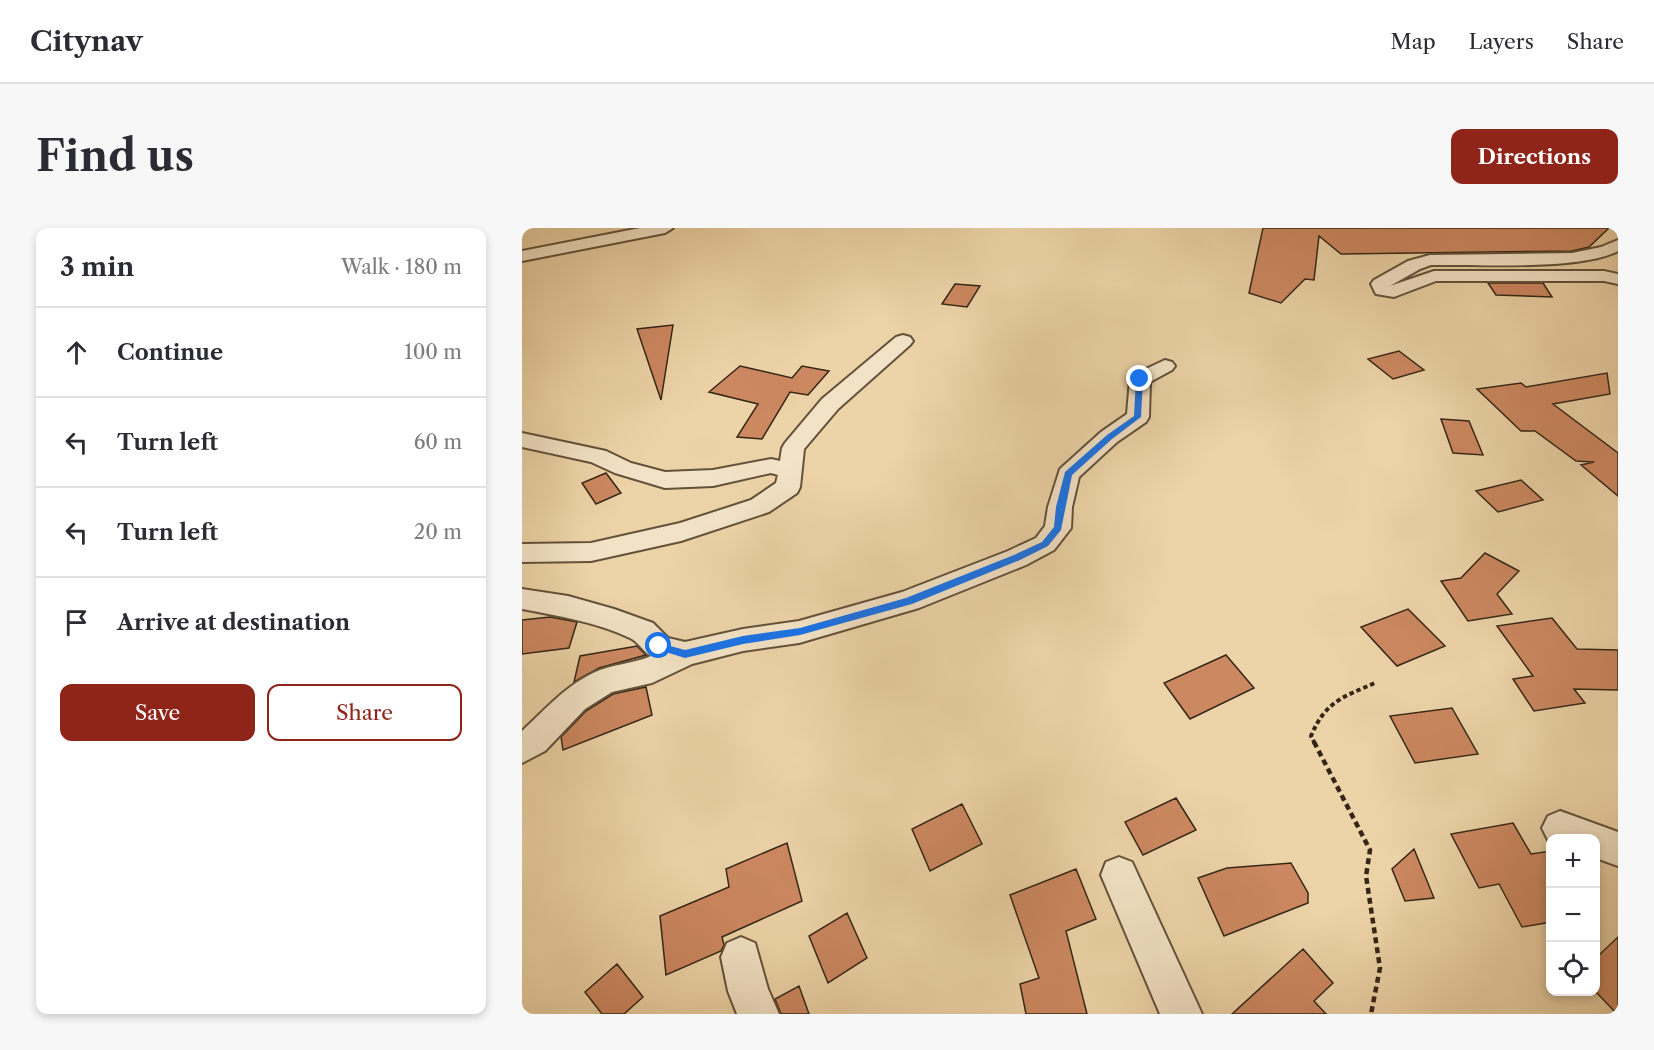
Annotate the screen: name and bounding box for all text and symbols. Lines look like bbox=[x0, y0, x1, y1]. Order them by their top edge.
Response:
text: Citynav bbox=[30, 24, 143, 58]
text: Map bbox=[1391, 29, 1436, 54]
text: Layers bbox=[1469, 29, 1534, 54]
text: Share bbox=[1567, 29, 1624, 54]
button: Directions bbox=[1451, 129, 1618, 184]
text: Find us bbox=[36, 130, 194, 182]
text: 3 min bbox=[60, 251, 134, 283]
text: Walk · 180 m bbox=[341, 255, 462, 279]
icon: ahead bbox=[60, 336, 93, 369]
text: Continue bbox=[117, 339, 223, 366]
text: 100 m bbox=[404, 340, 462, 364]
route end bbox=[1126, 365, 1152, 391]
icon: left bbox=[60, 426, 93, 459]
text: Turn left bbox=[117, 429, 218, 456]
text: 60 m bbox=[414, 430, 462, 454]
icon: left bbox=[60, 516, 93, 549]
text: Turn left bbox=[117, 519, 218, 546]
text: 20 m bbox=[414, 520, 462, 544]
icon: arrive bbox=[60, 606, 93, 639]
text: Arrive at destination bbox=[117, 609, 350, 636]
route start bbox=[645, 632, 671, 658]
button: Save bbox=[60, 684, 255, 741]
button: Share bbox=[267, 684, 462, 741]
map controls bbox=[1546, 834, 1600, 996]
button: + bbox=[1546, 834, 1600, 888]
button: − bbox=[1546, 888, 1600, 942]
button: locate bbox=[1546, 942, 1600, 996]

